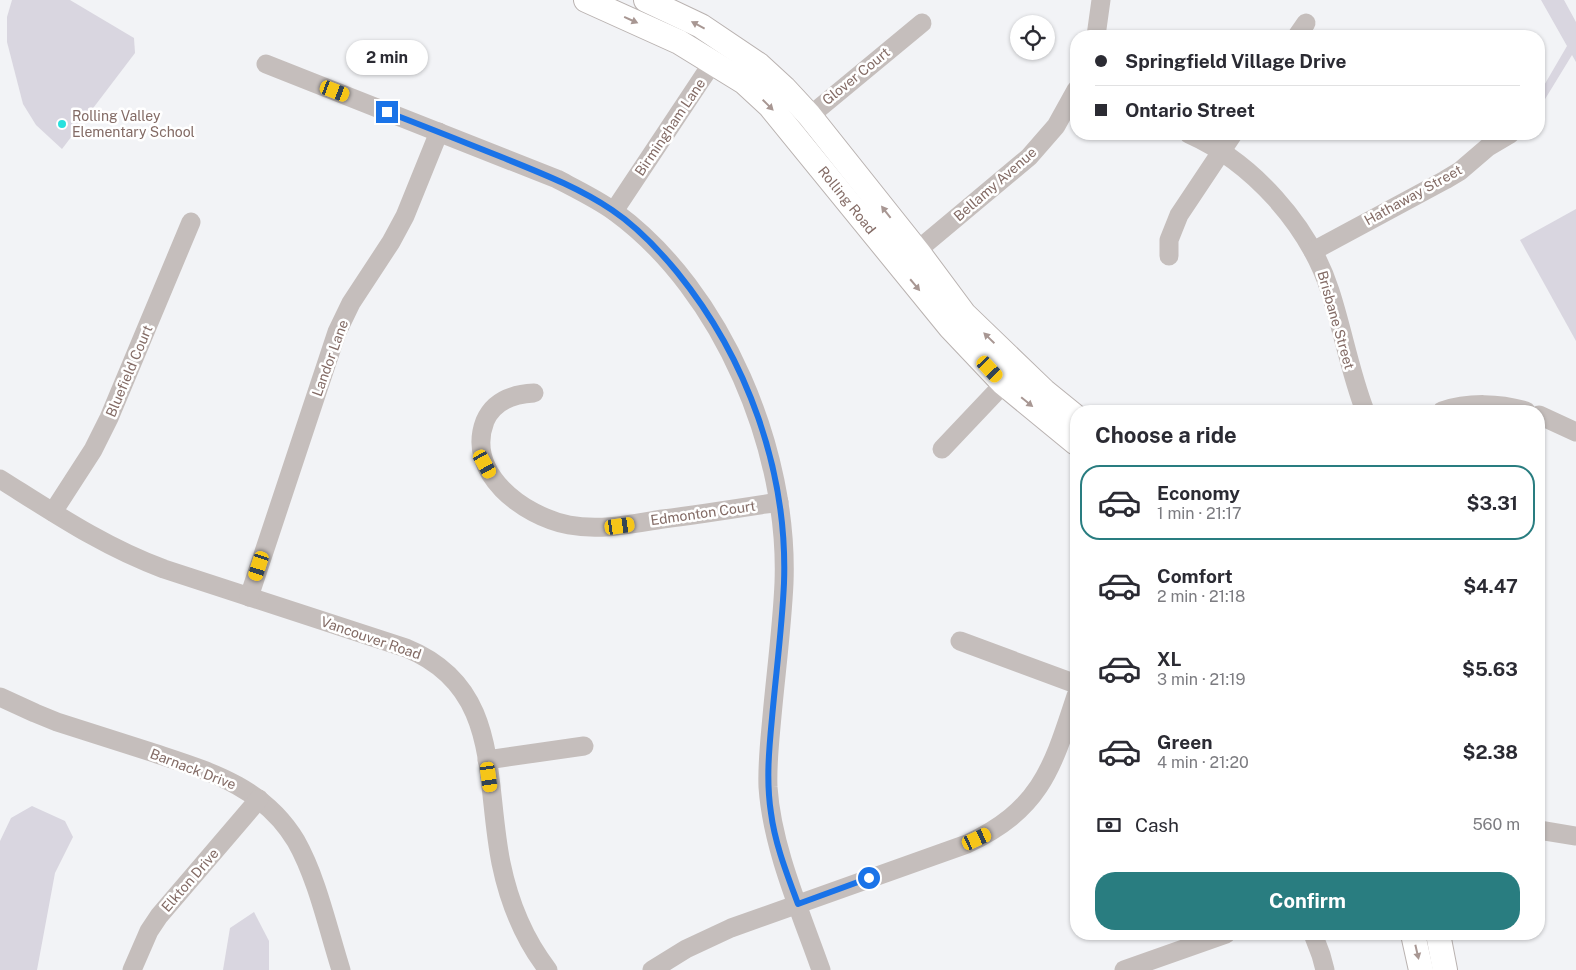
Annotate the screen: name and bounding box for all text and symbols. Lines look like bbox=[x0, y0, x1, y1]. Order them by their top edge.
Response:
map controls bbox=[1010, 15, 1055, 60]
button: locate bbox=[1010, 15, 1055, 60]
one-way arrow bbox=[624, 16, 638, 24]
one-way arrow bbox=[691, 21, 705, 29]
callout: 2 min bbox=[346, 39, 428, 74]
street label: Glover Court bbox=[819, 44, 893, 108]
text: 2 min bbox=[366, 48, 408, 67]
text: Springfield Village Drive bbox=[1125, 50, 1346, 72]
street label: Birmingham Lane bbox=[632, 75, 708, 179]
car bbox=[318, 79, 351, 103]
one-way arrow bbox=[762, 98, 774, 110]
text: Ontario Street bbox=[1125, 99, 1255, 121]
route end bbox=[376, 101, 398, 123]
place label: Rolling Valley Elementary School bbox=[72, 108, 195, 140]
marker: Rolling Valley Elementary School bbox=[56, 118, 68, 130]
street label: Bellamy Avenue bbox=[950, 144, 1040, 224]
street label: Hathaway Street bbox=[1361, 162, 1465, 228]
street label: Rolling Road bbox=[815, 163, 879, 237]
one-way arrow bbox=[881, 206, 892, 219]
street label: Brisbane Street bbox=[1314, 269, 1358, 371]
one-way arrow bbox=[910, 278, 921, 291]
street label: Landor Lane bbox=[309, 317, 351, 399]
street label: Bluefield Court bbox=[102, 323, 156, 419]
one-way arrow bbox=[983, 332, 995, 344]
car bbox=[974, 353, 1005, 385]
one-way arrow bbox=[1020, 397, 1033, 408]
text: Choose a ride bbox=[1095, 422, 1237, 448]
car bbox=[471, 447, 498, 481]
icon: car bbox=[1097, 480, 1142, 525]
text: Economy bbox=[1157, 482, 1240, 504]
text: $3.31 bbox=[1467, 492, 1518, 514]
street label: Edmonton Court bbox=[649, 498, 757, 528]
text: 1 min · 21:17 bbox=[1157, 504, 1242, 523]
car bbox=[604, 516, 635, 536]
car bbox=[247, 549, 270, 583]
icon: car bbox=[1097, 563, 1142, 608]
text: Comfort bbox=[1157, 565, 1233, 587]
text: $4.47 bbox=[1463, 575, 1518, 597]
text: 2 min · 21:18 bbox=[1157, 587, 1245, 606]
street label: Vancouver Road bbox=[319, 613, 423, 663]
icon: car bbox=[1097, 646, 1142, 691]
text: XL bbox=[1157, 648, 1182, 670]
text: $5.63 bbox=[1462, 658, 1518, 680]
text: 3 min · 21:19 bbox=[1157, 670, 1246, 689]
icon: car bbox=[1097, 729, 1142, 774]
text: Green bbox=[1157, 731, 1212, 753]
text: $2.38 bbox=[1463, 741, 1518, 763]
street label: Barnack Drive bbox=[148, 745, 238, 793]
text: 4 min · 21:20 bbox=[1157, 753, 1249, 772]
car bbox=[479, 761, 498, 793]
icon: cash bbox=[1095, 811, 1123, 839]
text: Cash bbox=[1135, 814, 1179, 836]
text: 560 m bbox=[1472, 815, 1520, 834]
car bbox=[960, 826, 993, 852]
street label: Elkton Drive bbox=[158, 845, 222, 915]
route start bbox=[858, 867, 880, 889]
button: Confirm bbox=[1095, 872, 1520, 930]
one-way arrow bbox=[1413, 944, 1421, 959]

